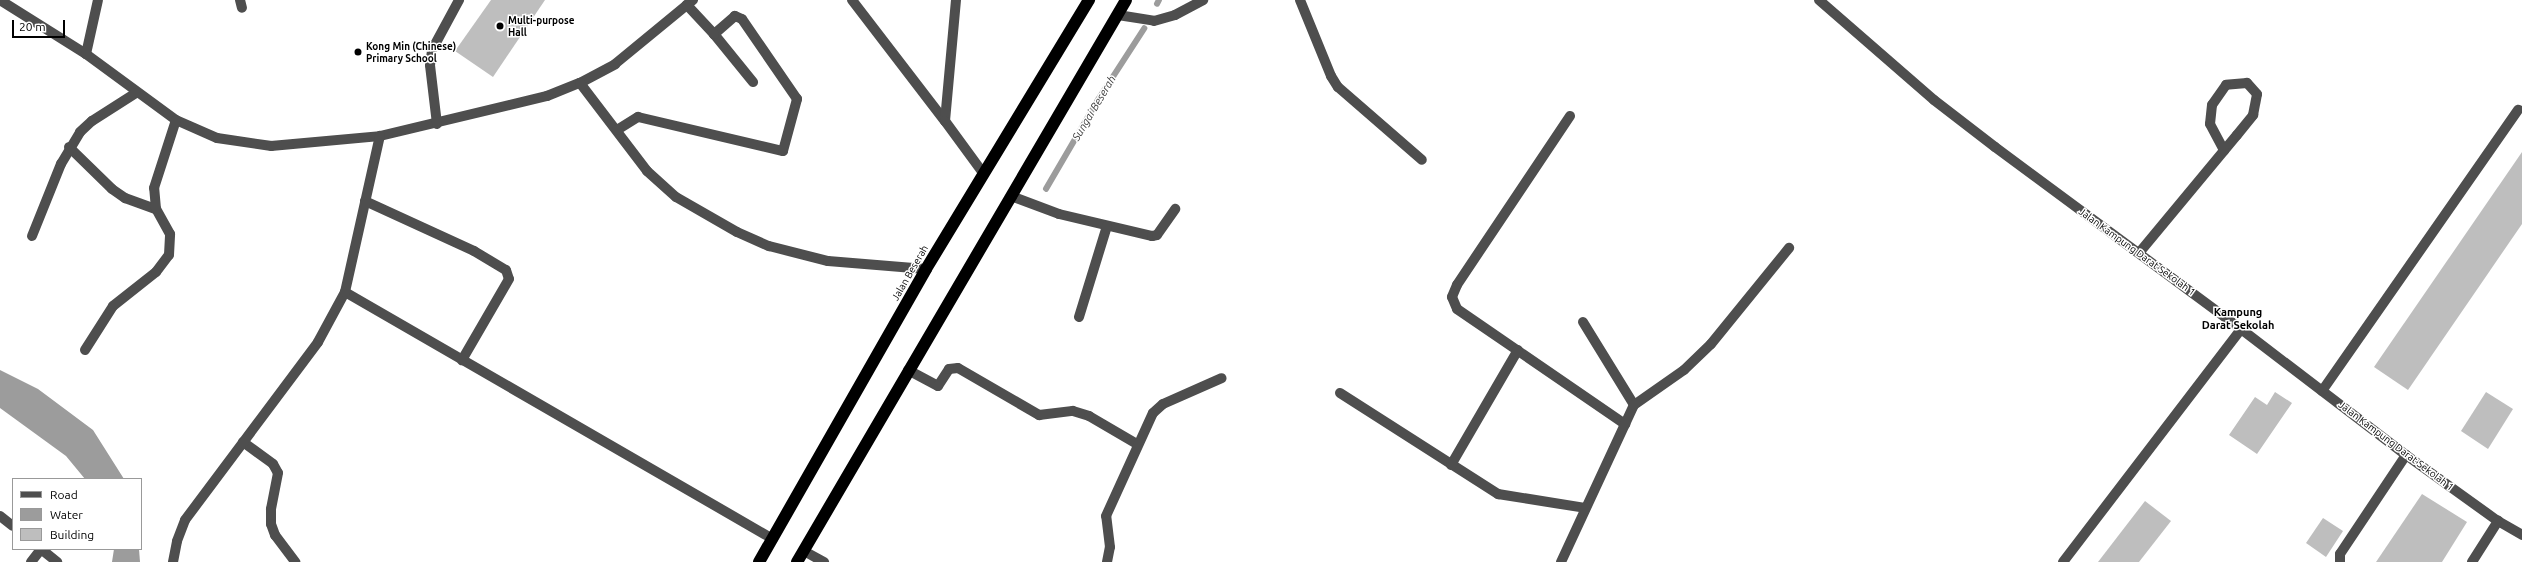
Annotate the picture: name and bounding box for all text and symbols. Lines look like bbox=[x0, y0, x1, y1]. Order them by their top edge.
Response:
scale bar bbox=[14, 12, 67, 38]
place label: Multi-purpose Hall bbox=[508, 14, 575, 38]
text: 20 m bbox=[19, 20, 46, 33]
marker: Multi-purpose Hall bbox=[495, 21, 505, 31]
place label: Kong Min (Chinese) Primary School bbox=[366, 40, 456, 64]
marker: Kong Min (Chinese) Primary School bbox=[353, 47, 363, 57]
water label: Sungai Beserah bbox=[1069, 73, 1119, 143]
street label: Jalan Kampung Darat Sekolah 1 bbox=[2076, 206, 2198, 298]
street label: Jalan Beserah bbox=[889, 243, 931, 303]
district label: Kampung Darat Sekolah bbox=[2202, 306, 2274, 332]
street label: Jalan Kampung Darat Sekolah 1 bbox=[2336, 399, 2456, 493]
legend bbox=[12, 478, 142, 550]
text: Road bbox=[50, 488, 78, 501]
text: Water bbox=[50, 508, 83, 521]
text: Building bbox=[50, 528, 94, 541]

